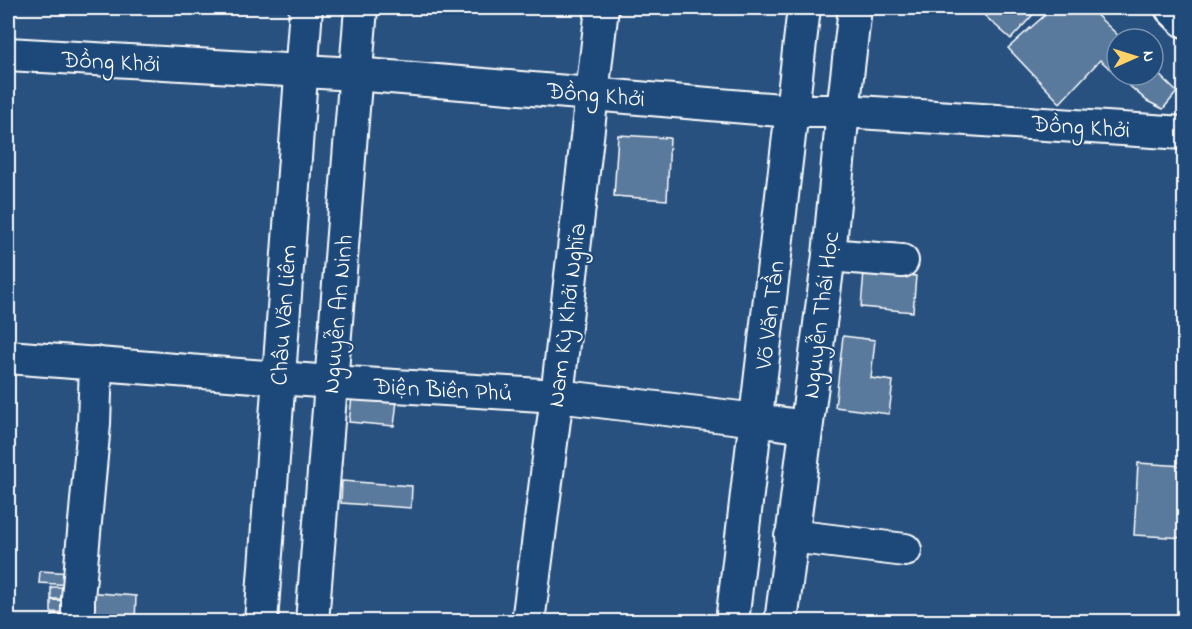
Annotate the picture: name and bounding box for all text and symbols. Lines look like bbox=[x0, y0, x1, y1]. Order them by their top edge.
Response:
north arrow bbox=[1105, 27, 1165, 87]
street label: Đồng Khởi bbox=[60, 43, 161, 84]
text: N bbox=[1136, 50, 1160, 63]
street label: Đồng Khởi bbox=[544, 75, 646, 118]
street label: Đồng Khởi bbox=[1029, 108, 1131, 149]
street label: Nam Kỳ Khởi Nghĩa bbox=[540, 221, 598, 410]
street label: Nguyễn Thái Học bbox=[795, 229, 851, 401]
street label: Nguyễn An Ninh bbox=[315, 233, 365, 395]
street label: Châu Văn Liêm bbox=[263, 244, 308, 387]
street label: Võ Văn Tần bbox=[747, 259, 796, 373]
street label: Điện Biên Phủ bbox=[372, 370, 513, 413]

